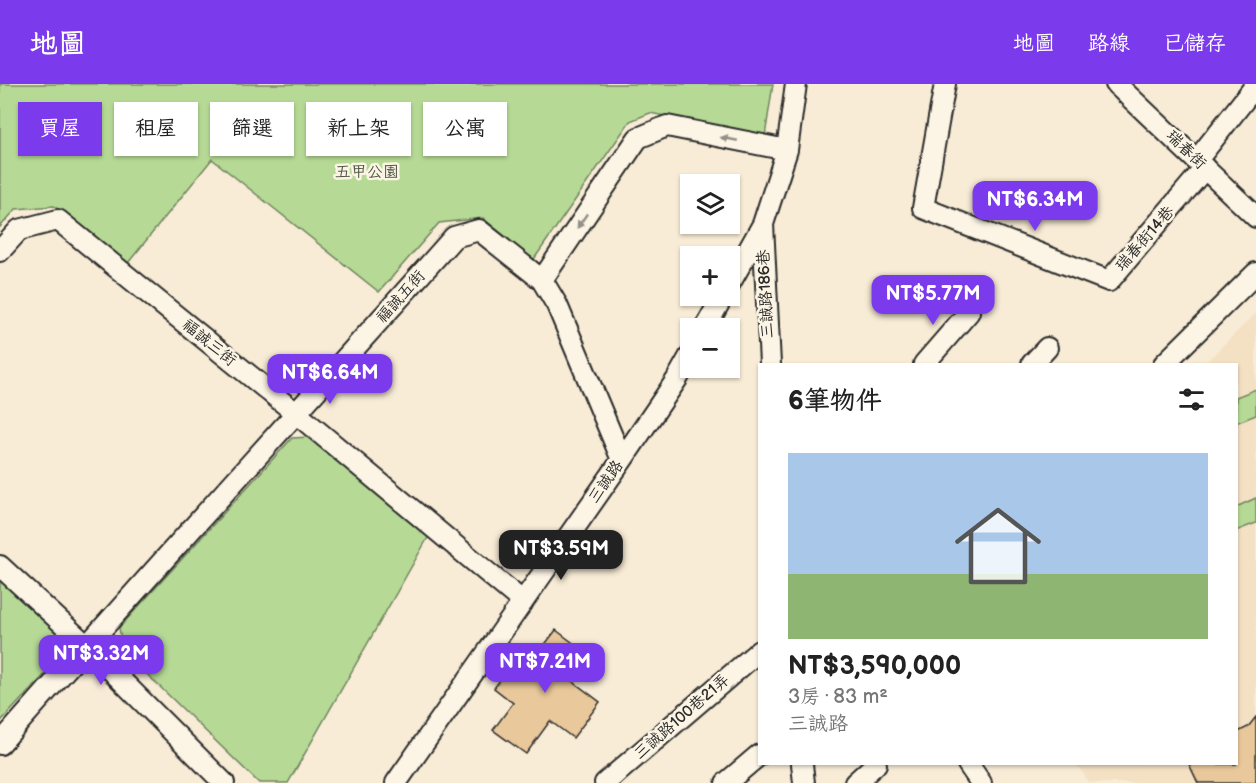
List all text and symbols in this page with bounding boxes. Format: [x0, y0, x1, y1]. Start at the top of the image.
text: 地圖 [30, 28, 86, 61]
text: 地圖 [1013, 31, 1055, 56]
text: 路線 [1088, 31, 1130, 56]
text: 已儲存 [1163, 31, 1226, 56]
chip: 買屋 [18, 102, 102, 156]
chip: 租屋 [114, 102, 198, 156]
chip: 篩選 [210, 102, 294, 156]
chip: 新上架 [306, 102, 411, 156]
chip: 公寓 [423, 102, 507, 156]
street label: 瑞春街 [1162, 126, 1210, 174]
one-way arrow [720, 134, 739, 143]
park label: 五甲公園 [335, 163, 399, 182]
map controls [680, 174, 740, 378]
button: layers [680, 174, 740, 234]
pin: NT$6.34M [973, 181, 1097, 232]
text: NT$6.34M [987, 188, 1083, 212]
street label: 瑞春街14巷 [1112, 203, 1178, 275]
one-way arrow [577, 213, 588, 229]
button: + [680, 246, 740, 306]
street label: 三誠路186巷 [754, 249, 778, 339]
street label: 福誠五街 [373, 267, 429, 327]
pin: NT$5.77M [871, 275, 995, 326]
text: NT$5.77M [886, 282, 980, 306]
street label: 福誠三街 [178, 315, 240, 371]
button: − [680, 318, 740, 378]
pin: NT$6.64M [268, 354, 392, 405]
text: NT$6.64M [281, 361, 379, 385]
icon: filters [1175, 383, 1208, 416]
text: 6筆物件 [788, 386, 882, 417]
street label: 三誠路 [584, 457, 628, 507]
icon: home [944, 492, 1052, 600]
pin: NT$3.59M [499, 530, 623, 581]
text: NT$3.59M [513, 537, 609, 561]
pin: NT$3.32M [39, 635, 163, 686]
text: NT$3.32M [53, 642, 149, 666]
pin: NT$7.21M [483, 643, 607, 694]
text: NT$7.21M [499, 650, 591, 674]
text: NT$3,590,000 [788, 651, 961, 682]
street label: 三誠路100巷21弄 [630, 670, 734, 764]
text: 3房 · 83 m² [788, 685, 888, 709]
text: 三誠路 [788, 712, 848, 736]

